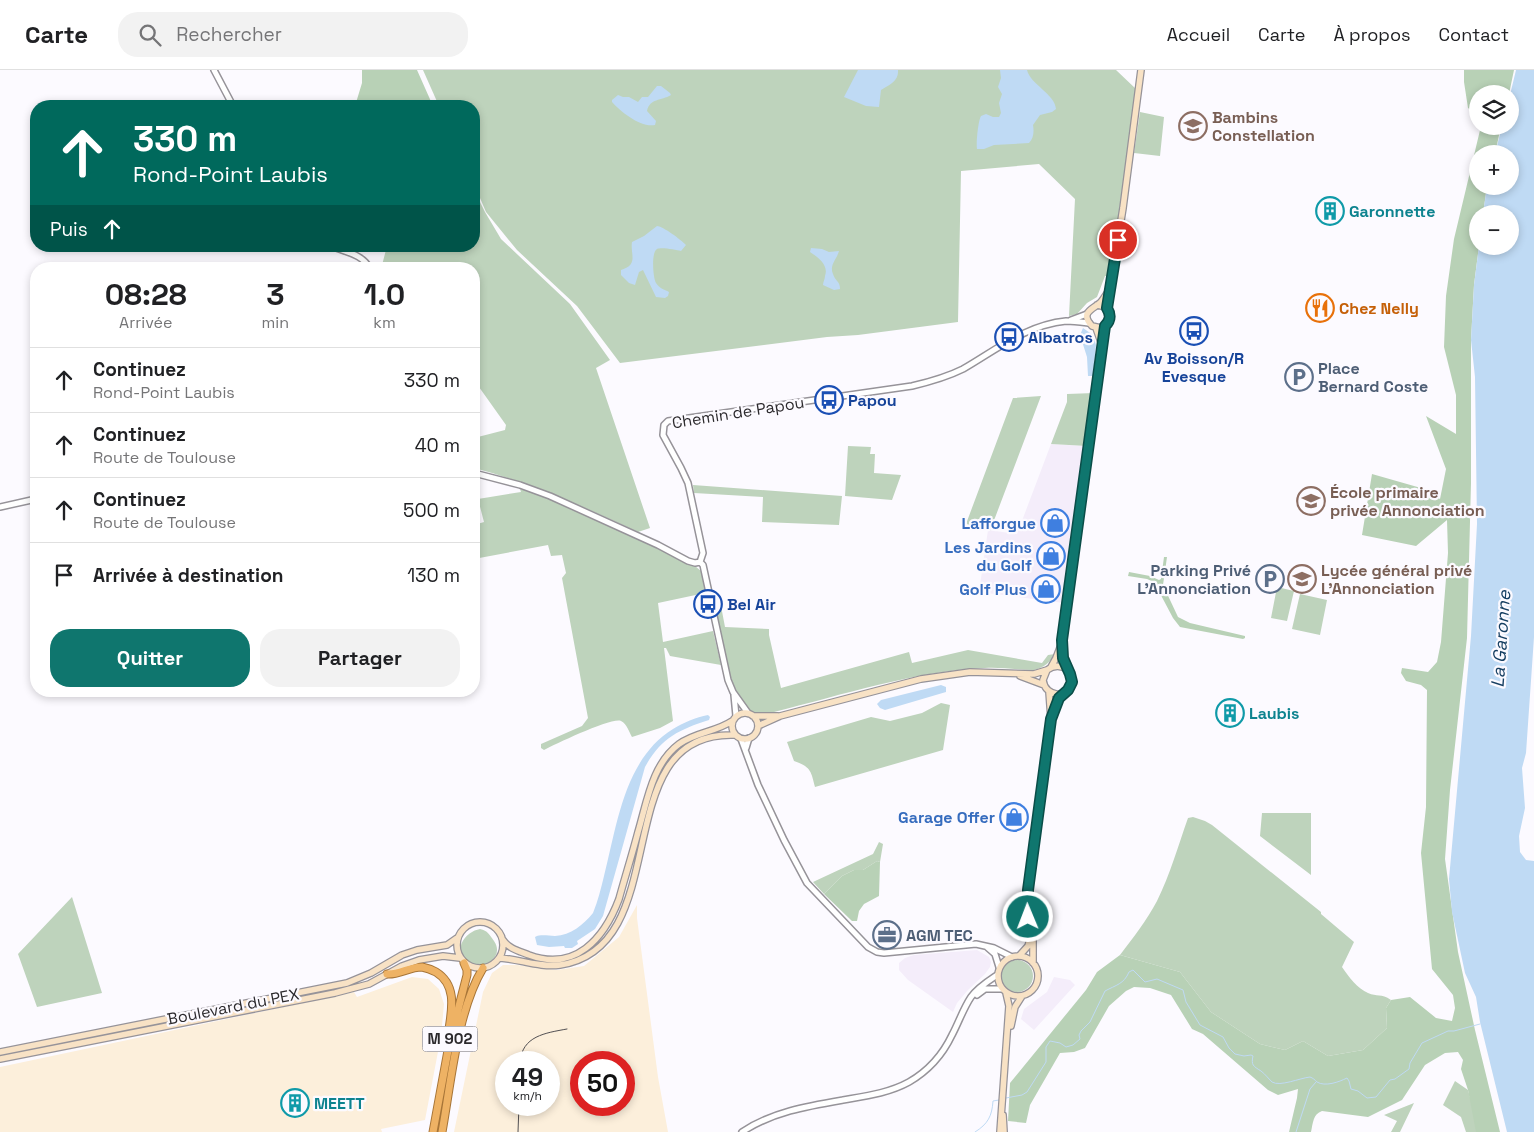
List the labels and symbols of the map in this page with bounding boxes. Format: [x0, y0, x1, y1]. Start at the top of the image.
place label: Bambins Constellation [1212, 107, 1315, 146]
school or university icon: Bambins Constellation [1178, 111, 1208, 141]
building icon: Garonnette [1315, 196, 1345, 226]
place label: Garonnette [1349, 201, 1435, 222]
pin [1097, 219, 1139, 261]
restaurant icon: Chez Nelly [1305, 293, 1335, 323]
place label: Chez Nelly [1339, 298, 1419, 319]
bus stop icon: Av Boisson/R Evesque [1179, 316, 1209, 346]
bus stop icon: Albatros [994, 322, 1024, 352]
place label: Albatros [1028, 327, 1093, 348]
place label: Av Boisson/R Evesque [1144, 348, 1244, 387]
place label: Place Bernard Coste [1318, 358, 1428, 397]
parking icon: Place Bernard Coste [1284, 362, 1314, 392]
bus stop icon: Papou [814, 385, 844, 415]
place label: Papou [848, 390, 897, 411]
street label: Chemin de Papou [670, 392, 806, 433]
place label: École primaire privée Annonciation [1330, 482, 1485, 521]
school or university icon: École primaire privée Annonciation [1296, 486, 1326, 516]
shop icon: Lafforgue [1040, 508, 1070, 538]
place label: Lafforgue [962, 513, 1036, 534]
place label: Les Jardins du Golf [944, 537, 1032, 576]
shop icon: Les Jardins du Golf [1036, 541, 1066, 571]
place label: Parking Privé L'Annonciation [1137, 560, 1251, 599]
place label: Lycée général privé L'Annonciation [1321, 560, 1472, 599]
parking icon: Parking Privé L'Annonciation [1255, 564, 1285, 594]
school or university icon: Lycée général privé L'Annonciation [1287, 564, 1317, 594]
shop icon: Golf Plus [1031, 574, 1061, 604]
place label: Golf Plus [959, 579, 1027, 600]
water label: La Garonne [1486, 588, 1515, 688]
bus stop icon: Bel Air [693, 589, 723, 619]
place label: Bel Air [727, 594, 776, 615]
building icon: Laubis [1215, 698, 1245, 728]
place label: Laubis [1249, 703, 1299, 724]
shop icon: Garage Offer [999, 802, 1029, 832]
place label: Garage Offer [898, 807, 995, 828]
position arrow [1001, 890, 1053, 942]
office icon: AGM TEC [872, 920, 902, 950]
place label: AGM TEC [906, 925, 973, 946]
street label: Boulevard du PEX [165, 983, 301, 1030]
road number: M 902 [422, 1026, 478, 1052]
speed limit sign: 50 [570, 1051, 635, 1116]
building icon: MEETT [280, 1088, 310, 1118]
place label: MEETT [314, 1093, 365, 1114]

